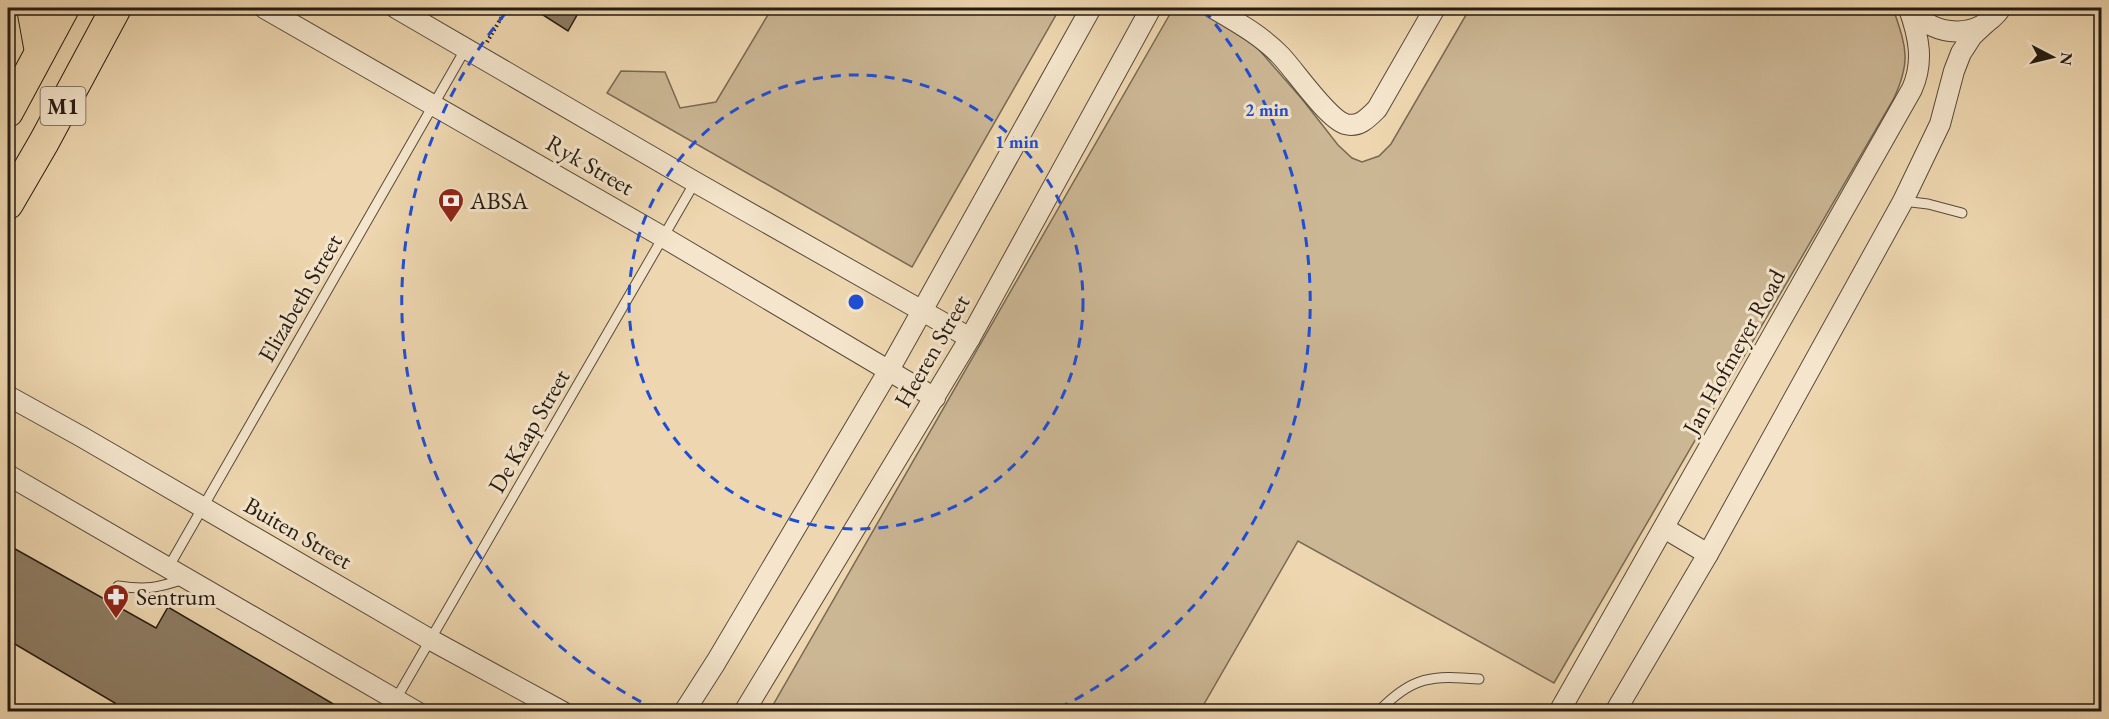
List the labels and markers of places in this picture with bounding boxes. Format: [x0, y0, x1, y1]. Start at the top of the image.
place label: ABSA [469, 185, 529, 216]
bank icon: ABSA [436, 186, 466, 224]
centre of rings [846, 292, 866, 312]
place label: Sentrum [136, 581, 216, 612]
pharmacy icon: Sentrum [101, 582, 131, 620]

